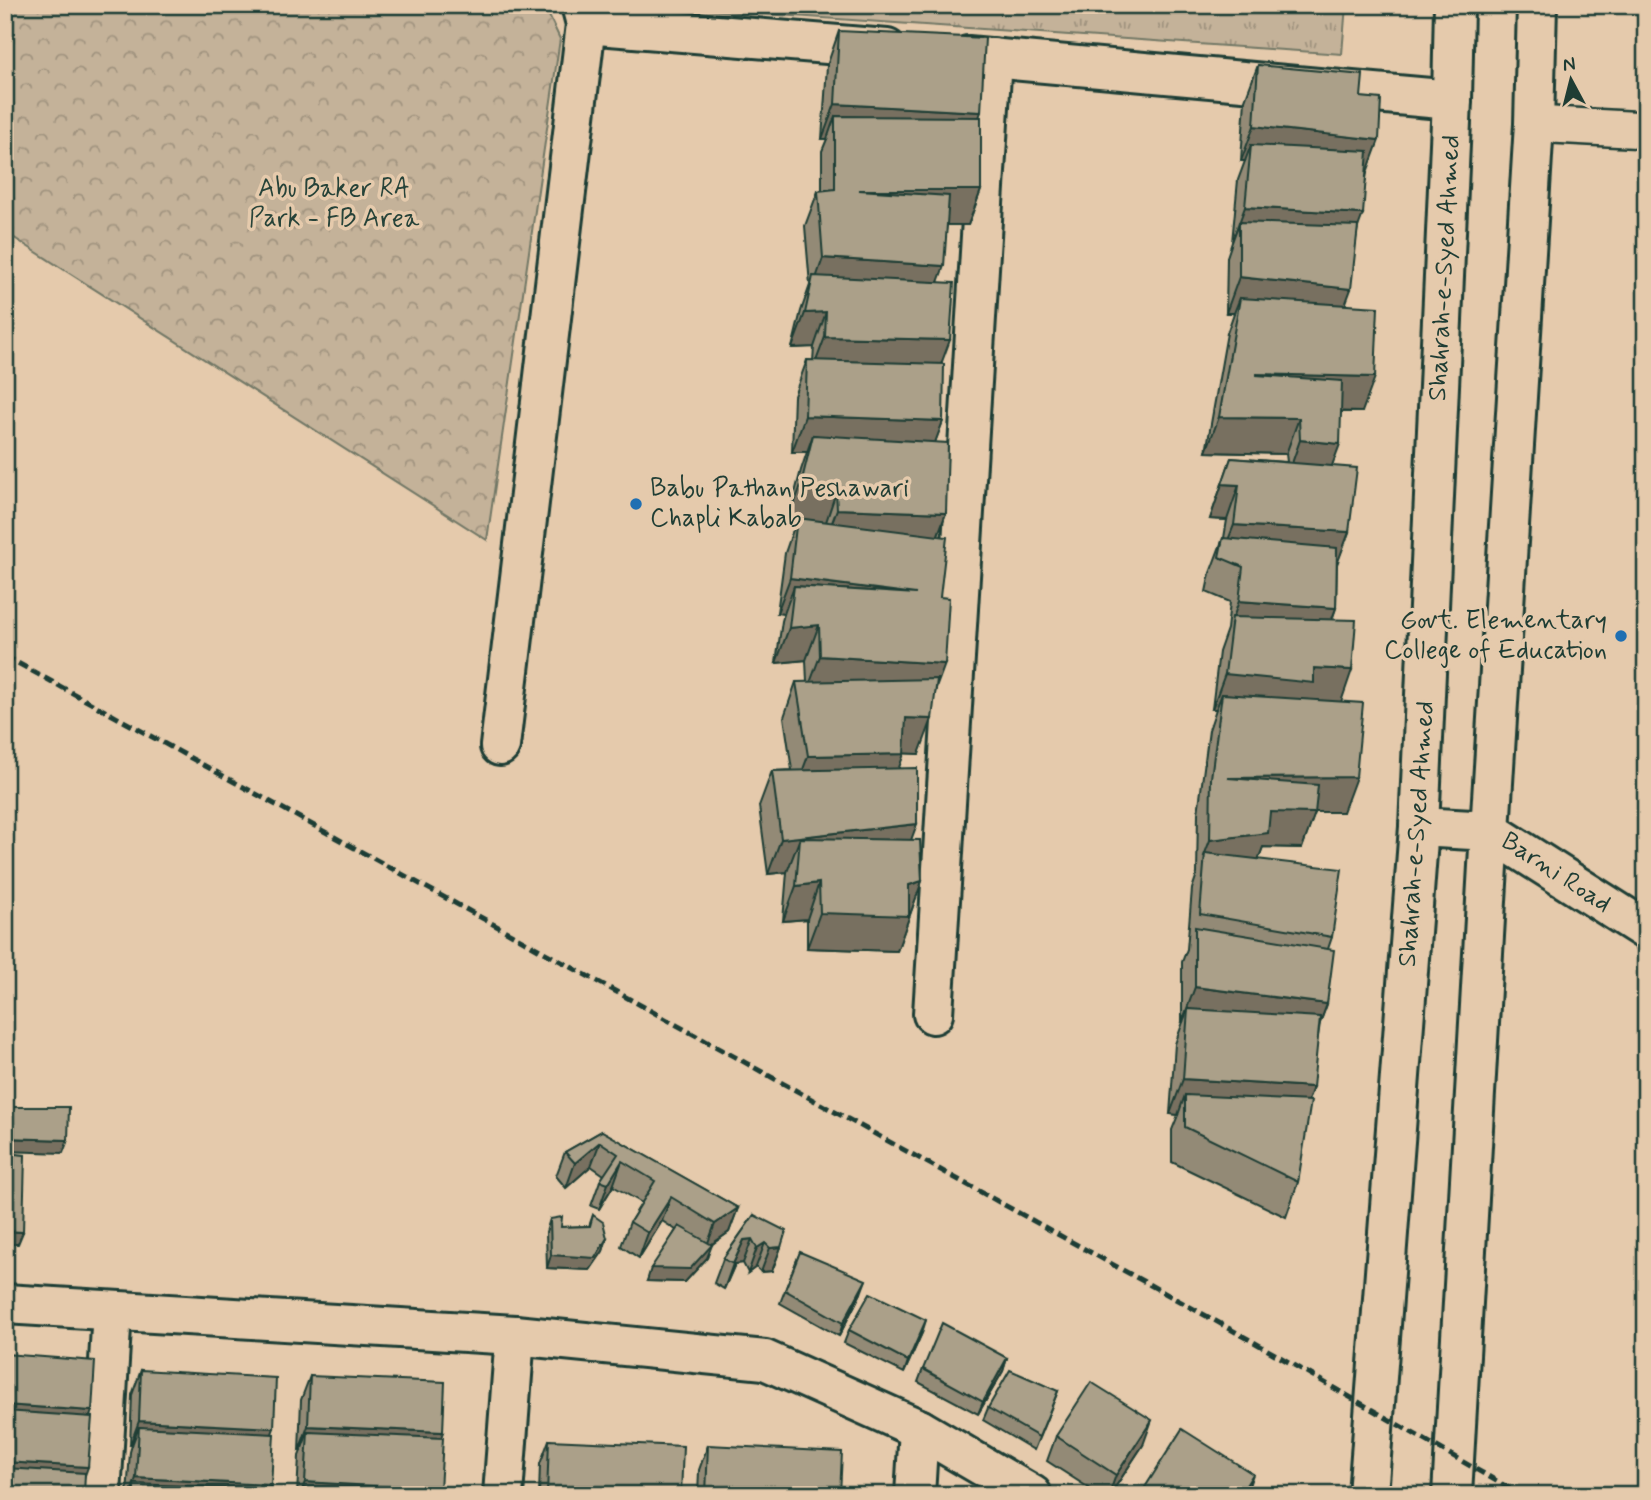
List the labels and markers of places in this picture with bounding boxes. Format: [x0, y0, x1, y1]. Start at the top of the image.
place label: Babu Pathan Peshawari Chapli Kabab [650, 472, 909, 536]
marker: Babu Pathan Peshawari Chapli Kabab [628, 496, 644, 512]
place label: Govt. Elementary College of Education [1384, 604, 1607, 668]
marker: Govt. Elementary College of Education [1613, 628, 1629, 644]

